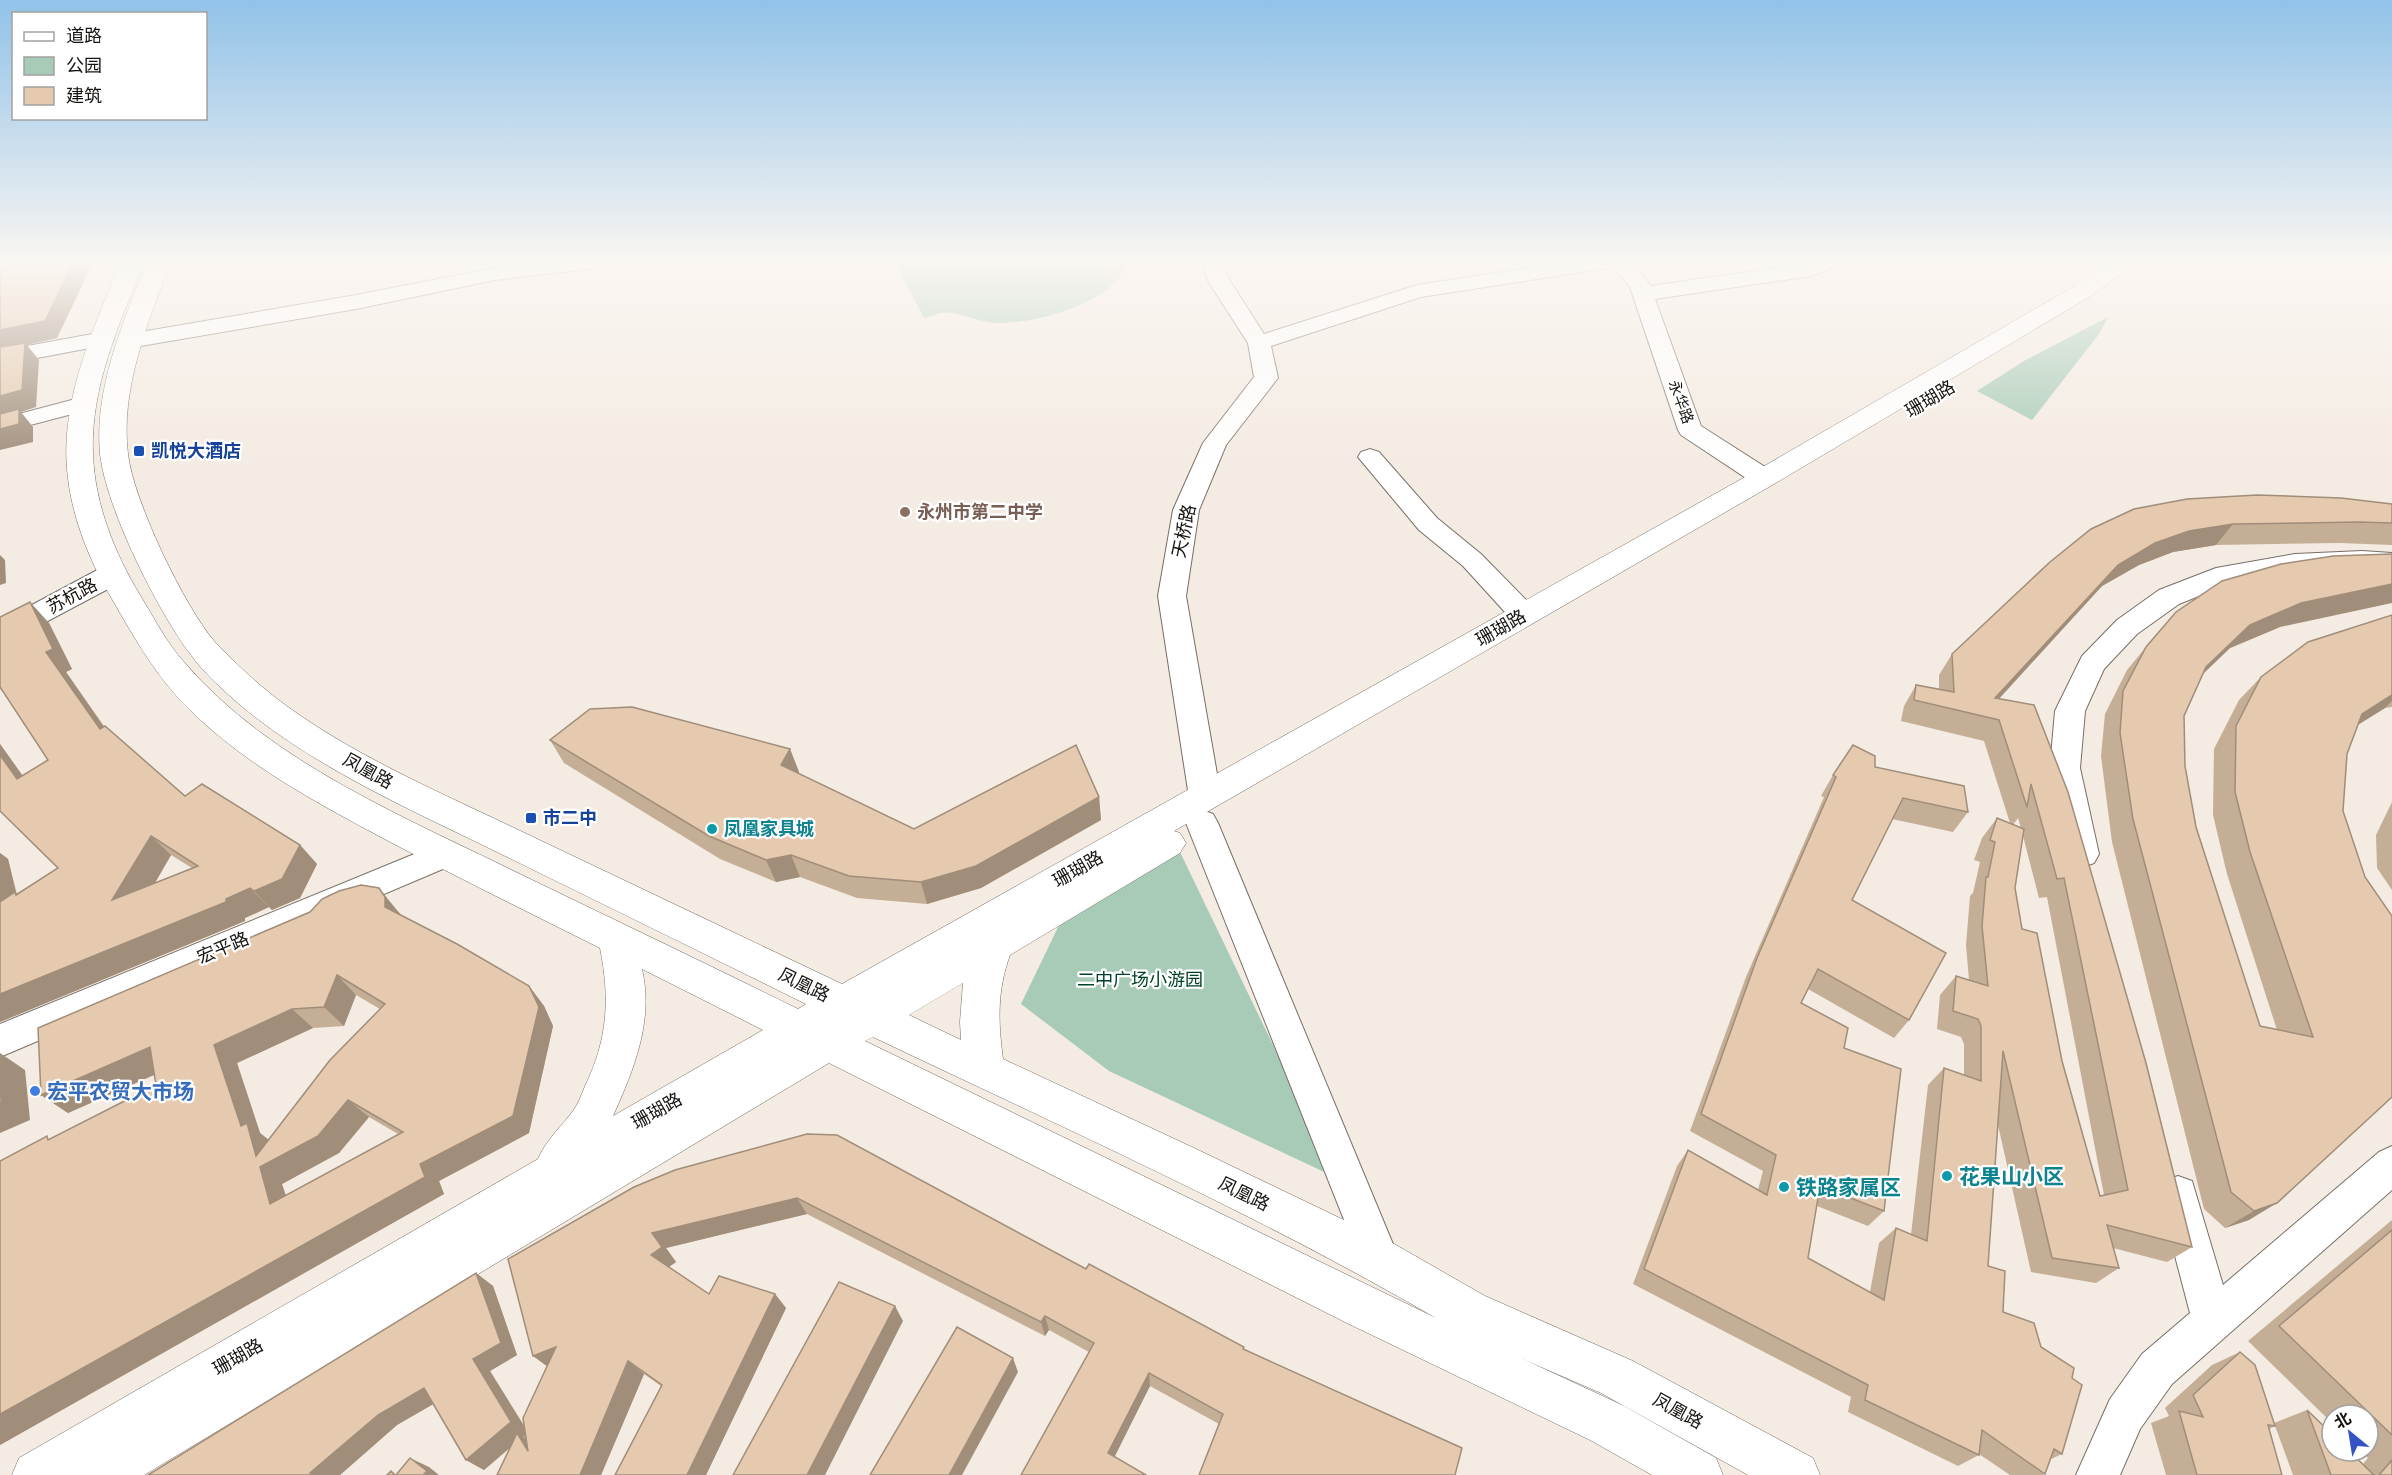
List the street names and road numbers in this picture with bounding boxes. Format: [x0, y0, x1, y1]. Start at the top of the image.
street label: 珊瑚路 [1901, 376, 1959, 422]
street label: 永华路 [1665, 378, 1697, 426]
street label: 天桥路 [1168, 502, 1200, 560]
street label: 苏杭路 [43, 574, 101, 618]
street label: 珊瑚路 [1472, 605, 1530, 651]
street label: 凤凰路 [339, 748, 397, 794]
street label: 珊瑚路 [1049, 846, 1107, 892]
street label: 宏平路 [194, 927, 252, 969]
street label: 凤凰路 [775, 963, 833, 1007]
street label: 珊瑚路 [628, 1088, 686, 1134]
street label: 凤凰路 [1215, 1172, 1273, 1216]
street label: 珊瑚路 [209, 1334, 267, 1380]
street label: 凤凰路 [1649, 1388, 1707, 1434]

